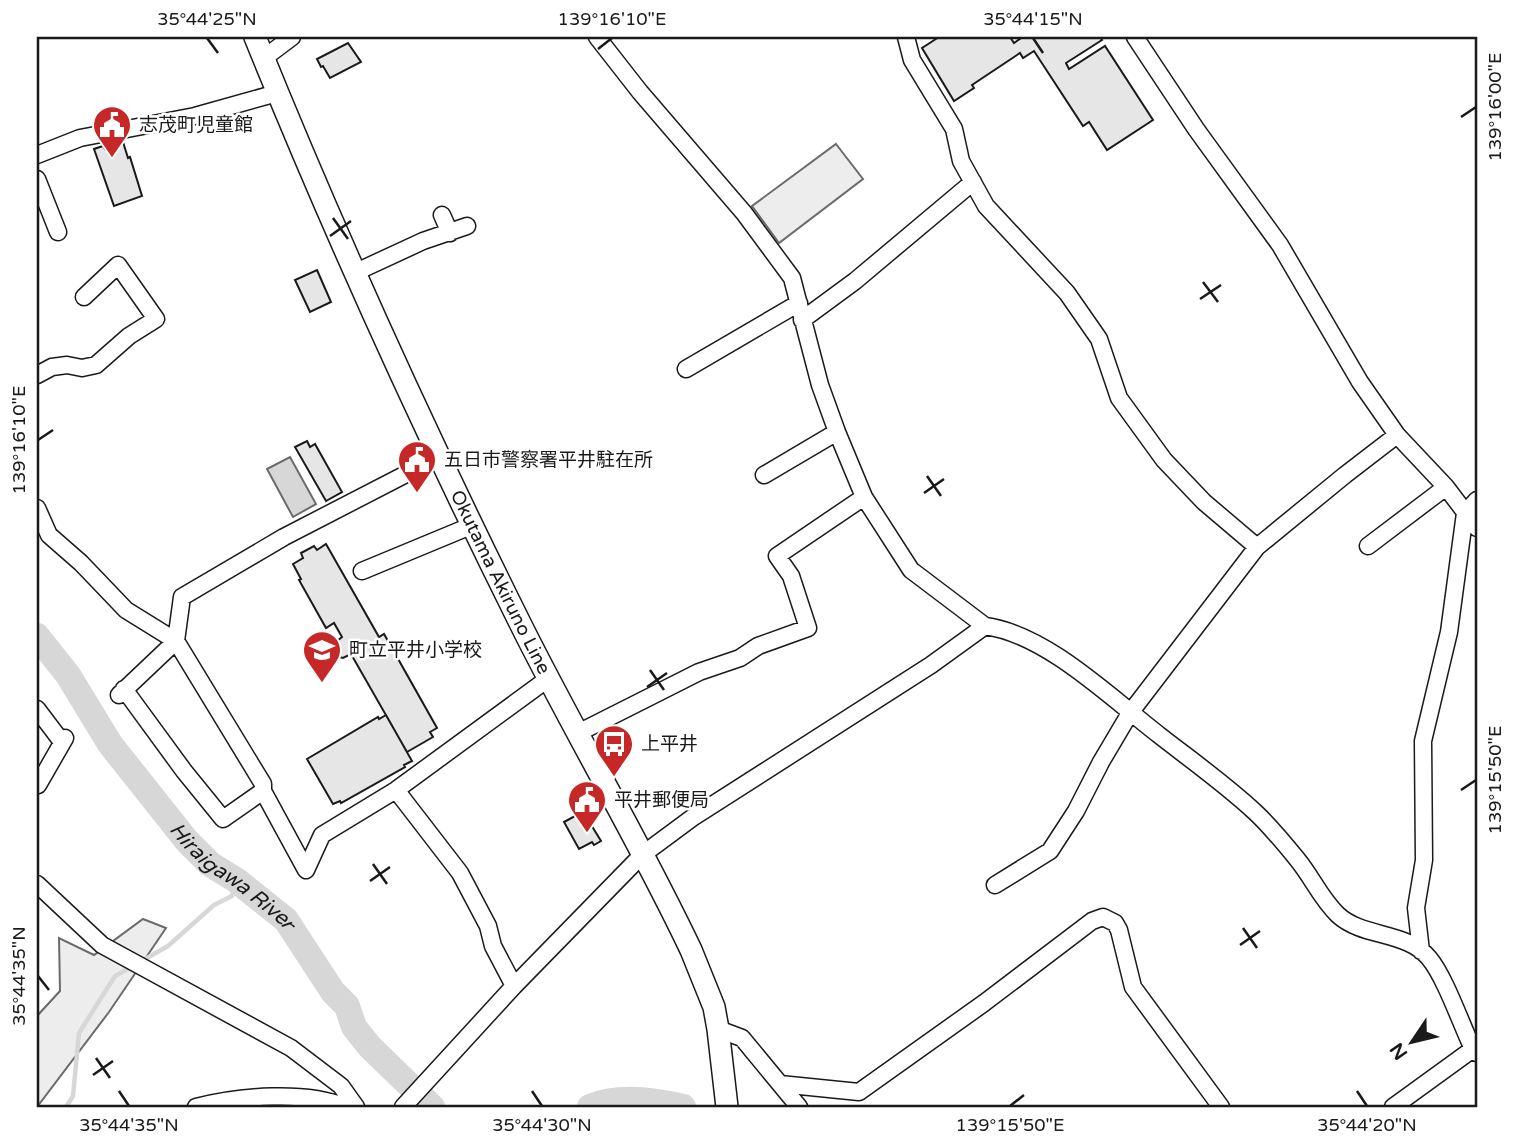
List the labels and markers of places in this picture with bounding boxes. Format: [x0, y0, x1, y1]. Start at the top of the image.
public building icon: 志茂町児童館 [91, 104, 133, 159]
place label: 志茂町児童館 [139, 114, 253, 136]
public building icon: 五日市警察署平井駐在所 [396, 439, 438, 494]
place label: 五日市警察署平井駐在所 [444, 449, 653, 471]
school or university icon: 町立平井小学校 [301, 629, 343, 684]
place label: 町立平井小学校 [349, 639, 482, 661]
bus stop icon: 上平井 [593, 723, 635, 778]
place label: 上平井 [641, 733, 698, 755]
public building icon: 平井郵便局 [566, 779, 608, 834]
place label: 平井郵便局 [614, 789, 709, 811]

